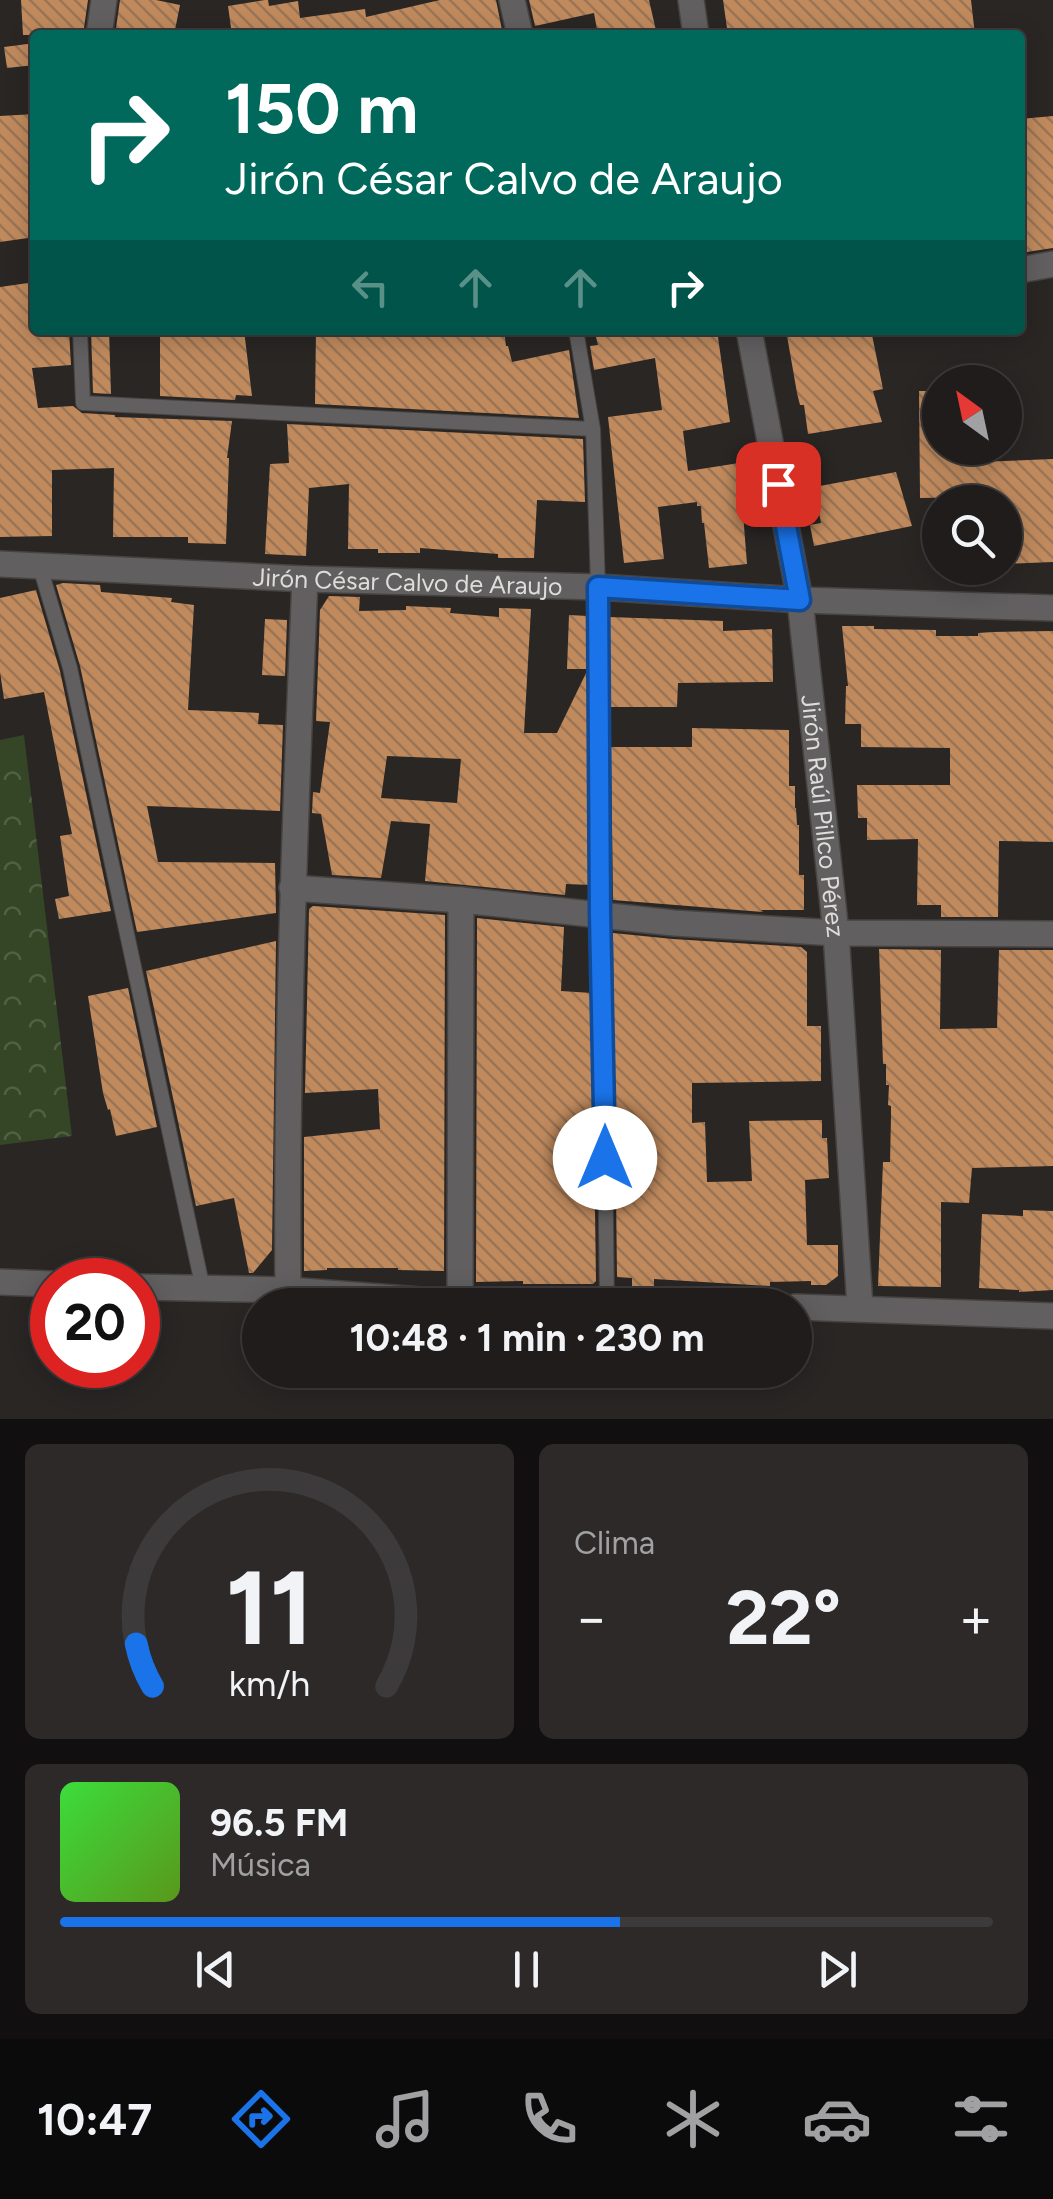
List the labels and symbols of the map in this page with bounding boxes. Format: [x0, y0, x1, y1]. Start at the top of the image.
north arrow [922, 365, 1022, 465]
pin [736, 442, 821, 527]
street label: Jirón César Calvo de Araujo [252, 561, 563, 601]
street label: Jirón Raúl Pillco Pérez [795, 693, 851, 939]
position arrow [553, 1106, 657, 1210]
speed limit sign: 20 [30, 1258, 160, 1388]

